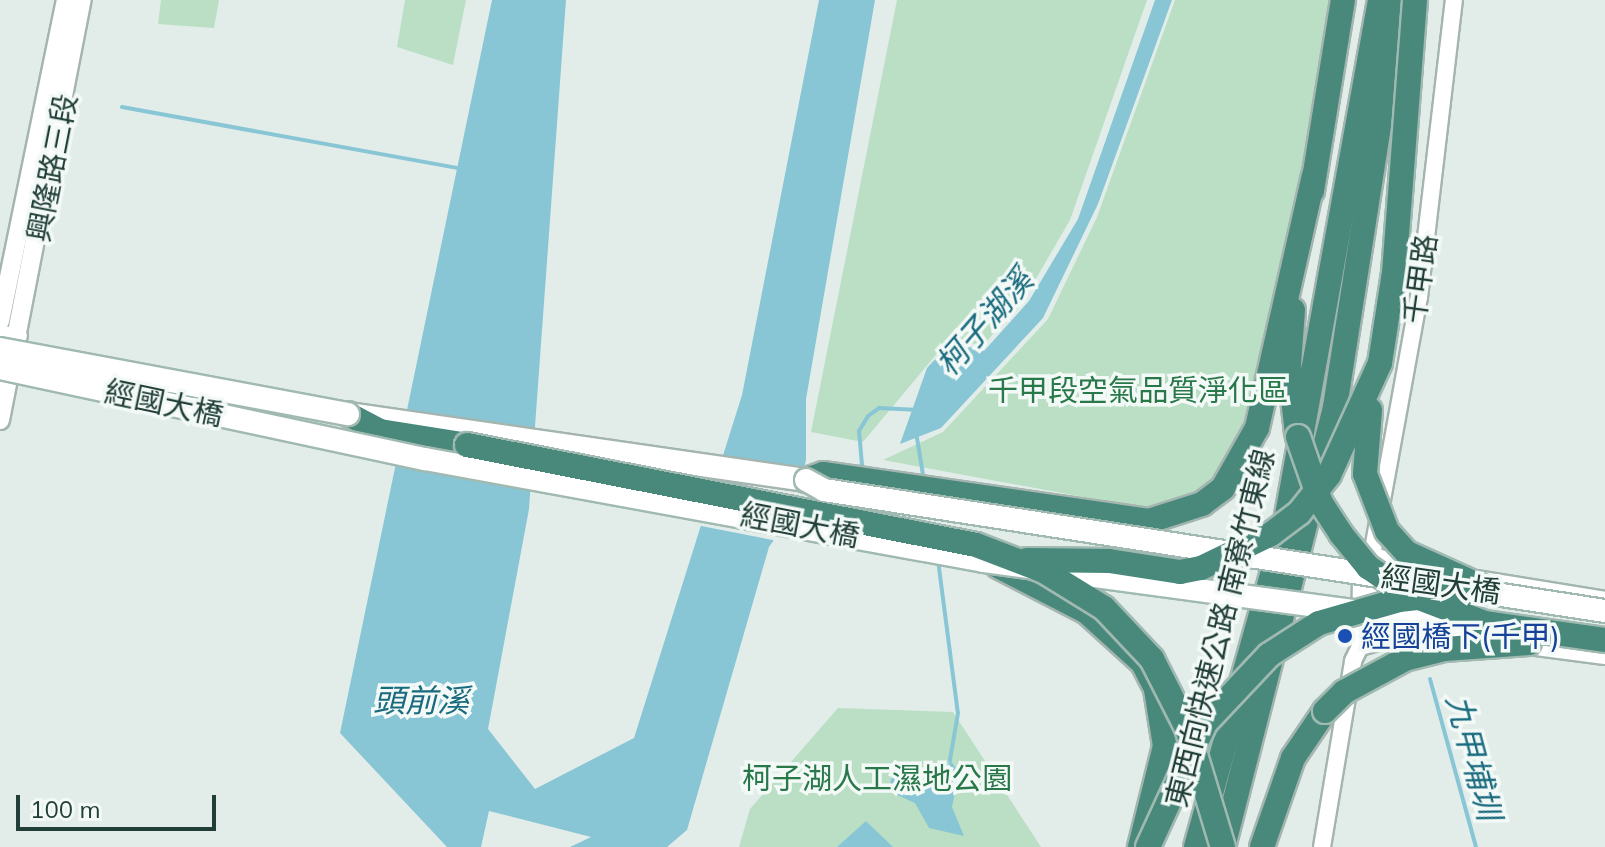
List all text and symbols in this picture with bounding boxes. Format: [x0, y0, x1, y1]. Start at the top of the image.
street label: 興隆路三段 [20, 91, 84, 245]
street label: 千甲路 [1396, 232, 1444, 326]
water label: 柯子湖溪 [928, 261, 1040, 383]
park label: 千甲段空氣品質淨化區 [988, 372, 1288, 408]
street label: 經國大橋 [102, 373, 226, 433]
street label: 東西向快速公路 南寮竹東線 [1158, 445, 1282, 811]
street label: 經國大橋 [738, 496, 862, 554]
street label: 經國大橋 [1379, 558, 1503, 610]
place label: 經國橋下(千甲) [1361, 618, 1560, 654]
marker: 經國橋下(千甲) [1336, 627, 1354, 645]
water label: 頭前溪 [373, 681, 469, 719]
water label: 九甲埔圳 [1439, 690, 1509, 824]
park label: 柯子湖人工濕地公園 [742, 760, 1012, 796]
scale bar [20, 779, 220, 829]
text: 100 m [30, 794, 101, 824]

